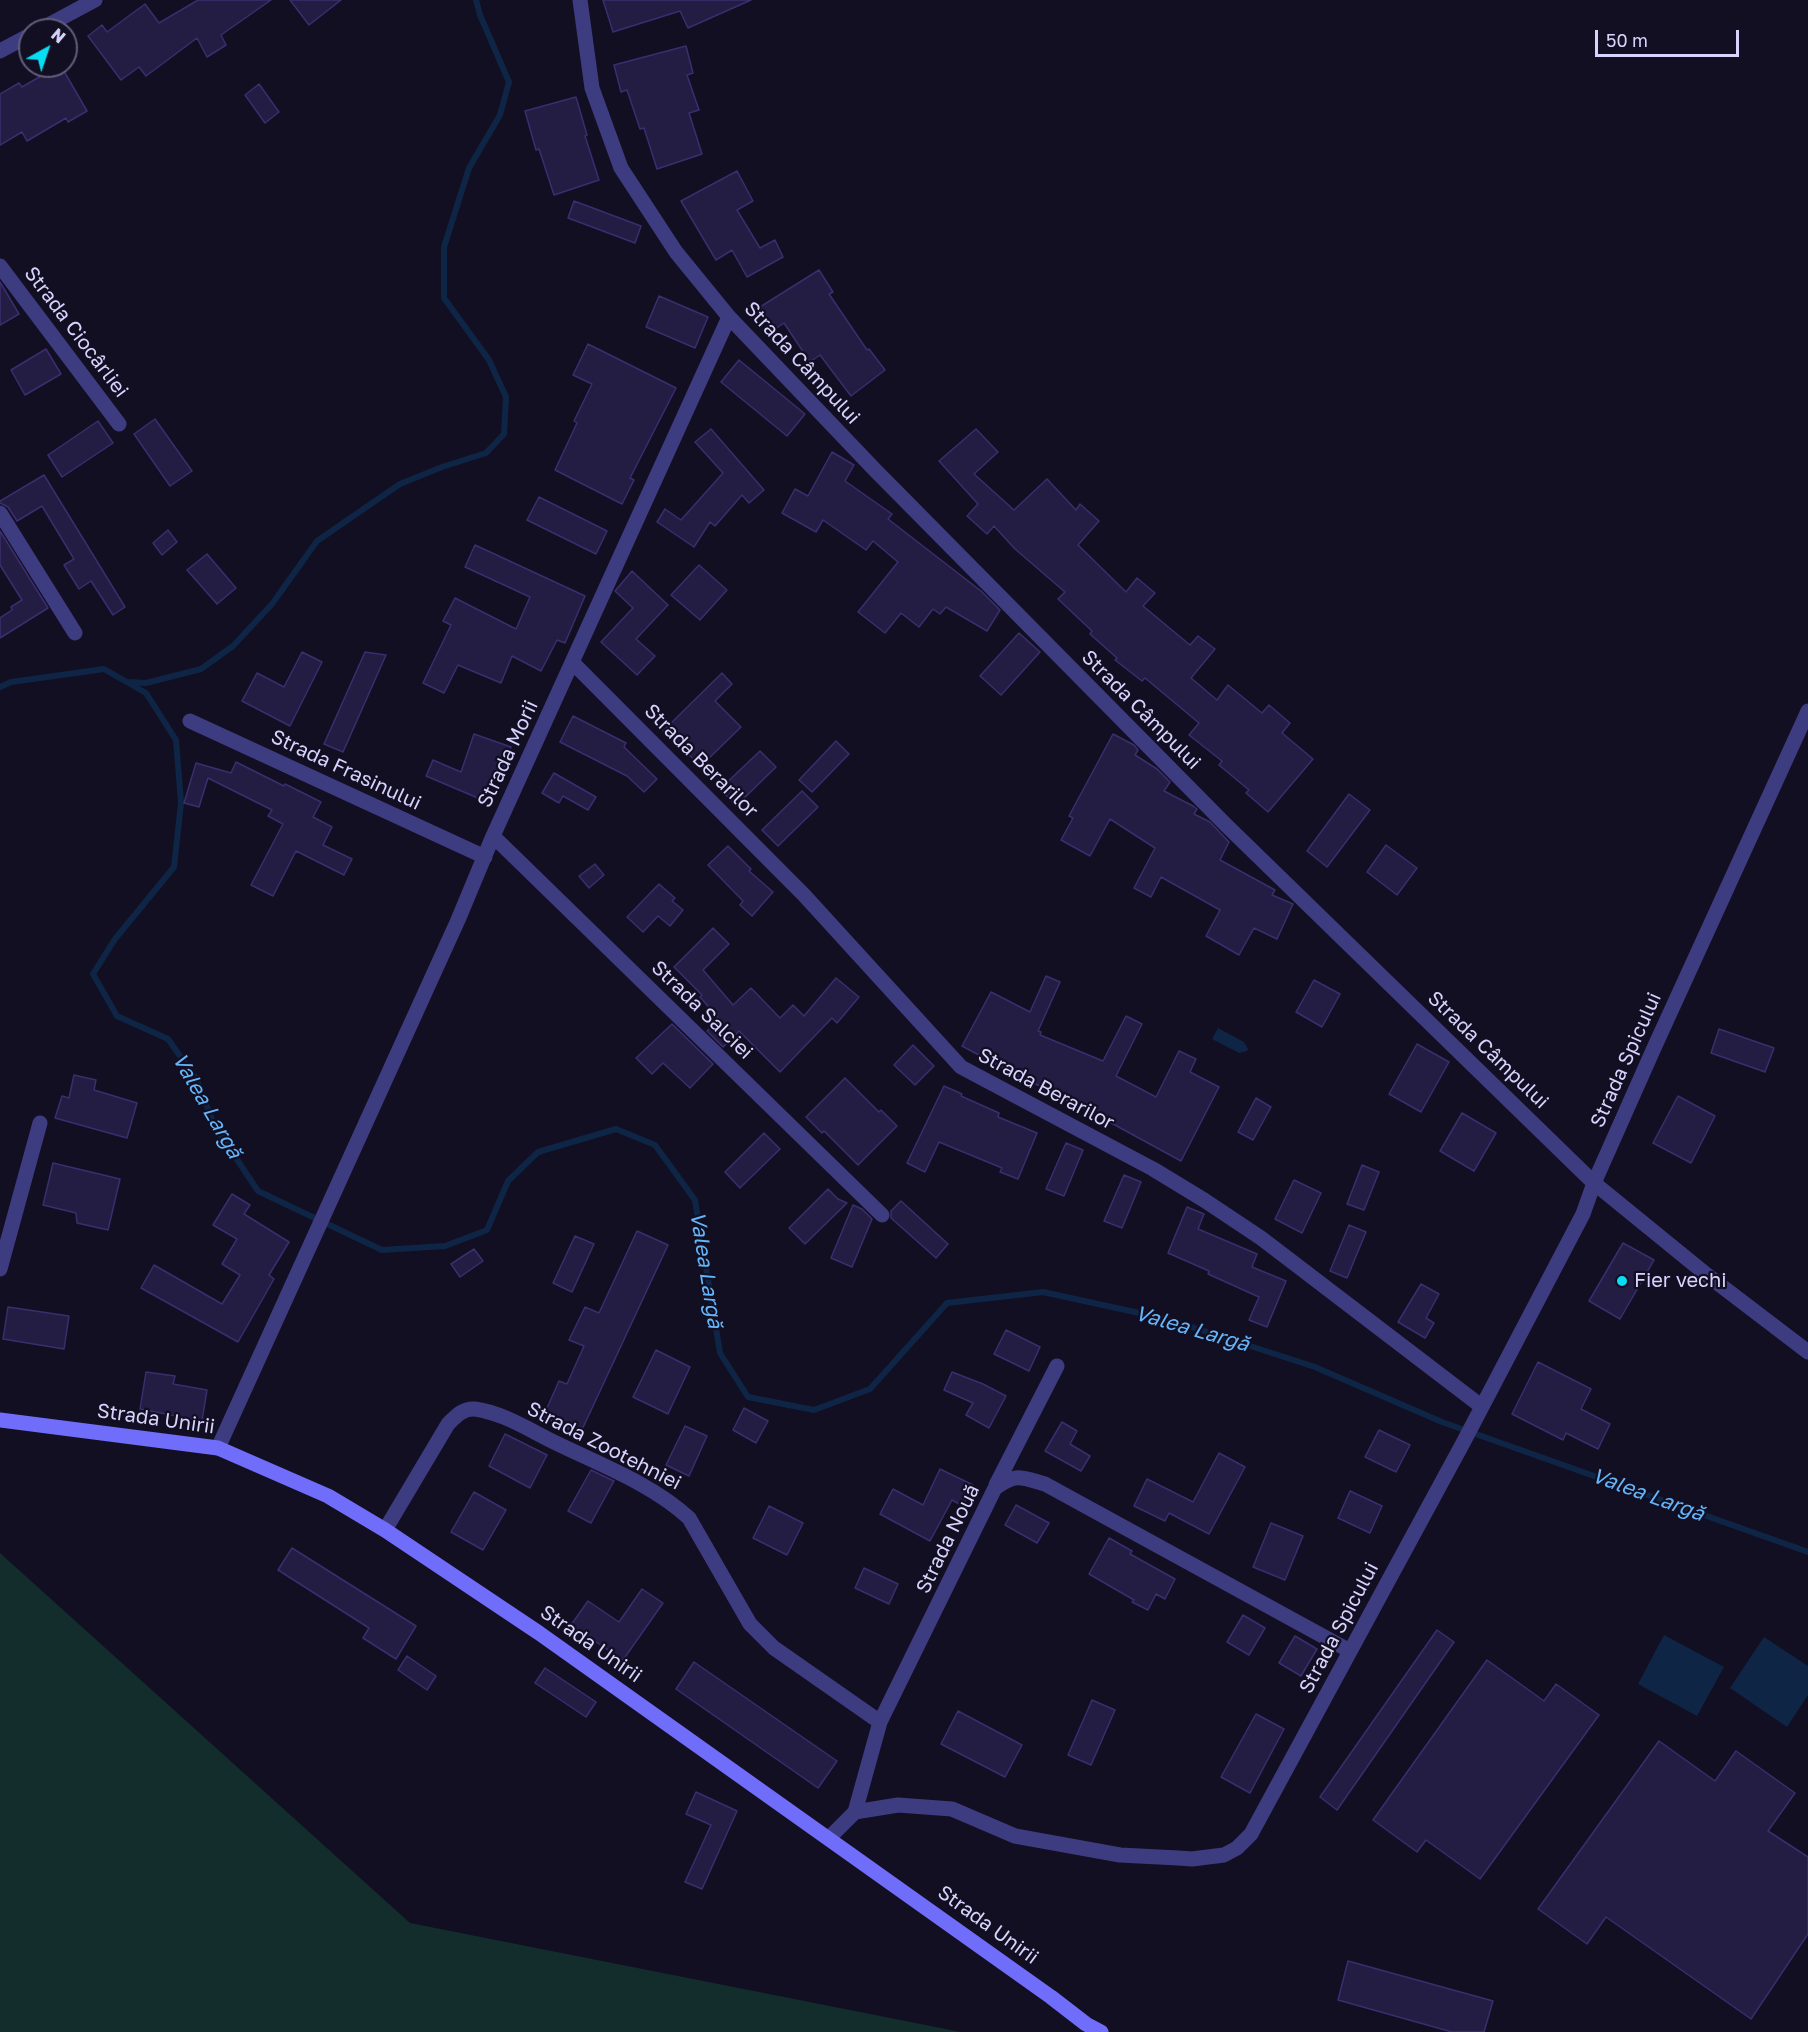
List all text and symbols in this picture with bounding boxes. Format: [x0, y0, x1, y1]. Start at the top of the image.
north arrow [18, 18, 78, 78]
scale bar [1598, 18, 1742, 56]
text: N [47, 24, 69, 47]
text: 50 m [1606, 29, 1648, 51]
street label: Strada Ciocârliei [19, 262, 133, 402]
street label: Strada Câmpului [739, 297, 865, 429]
street label: Strada Câmpului [1076, 645, 1206, 775]
street label: Strada Morii [473, 697, 543, 811]
street label: Strada Berarilor [639, 699, 763, 823]
street label: Strada Frasinului [267, 725, 425, 815]
street label: Strada Salciei [646, 956, 758, 1064]
street label: Strada Câmpului [1423, 986, 1553, 1114]
street label: Strada Spicului [1586, 989, 1666, 1131]
street label: Strada Berarilor [974, 1043, 1118, 1135]
water label: Valea Largă [167, 1049, 247, 1163]
water label: Valea Largă [684, 1210, 728, 1330]
place label: Fier vechi [1634, 1269, 1727, 1293]
marker: Fier vechi [1615, 1274, 1629, 1288]
water label: Valea Largă [1132, 1301, 1252, 1357]
street label: Strada Zootehniei [523, 1397, 685, 1495]
street label: Strada Unirii [96, 1399, 216, 1439]
water label: Valea Largă [1589, 1463, 1707, 1527]
street label: Strada Nouă [911, 1480, 985, 1598]
street label: Strada Spicului [1294, 1558, 1384, 1698]
street label: Strada Unirii [536, 1600, 646, 1688]
street label: Strada Unirii [933, 1880, 1043, 1970]

